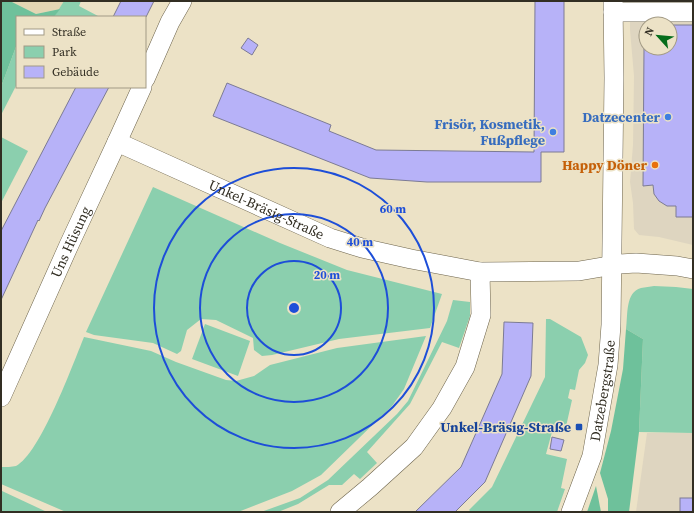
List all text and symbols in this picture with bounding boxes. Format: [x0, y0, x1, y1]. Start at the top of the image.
legend [16, 16, 146, 88]
north arrow [638, 16, 678, 56]
text: Straße [52, 24, 86, 40]
text: N [641, 25, 658, 39]
text: Park [52, 44, 77, 60]
text: Gebäude [52, 64, 99, 80]
place label: Datzecenter [582, 107, 660, 127]
marker: Datzecenter [663, 112, 673, 122]
place label: Frisör, Kosmetik, Fußpflege [434, 114, 545, 150]
marker: Frisör, Kosmetik, Fußpflege [548, 127, 558, 137]
place label: Happy Döner [562, 155, 647, 175]
marker: Happy Döner [650, 160, 660, 170]
street label: Unkel-Bräsig-Straße [206, 175, 328, 244]
text: 60 m [380, 201, 406, 217]
street label: Uns Hüsung [46, 203, 96, 281]
text: 40 m [347, 234, 373, 250]
text: 20 m [314, 267, 340, 283]
centre of rings [287, 301, 301, 315]
street label: Datzebergstraße [585, 339, 620, 443]
place label: Unkel-Bräsig-Straße [440, 417, 571, 437]
marker: Unkel-Bräsig-Straße [574, 422, 584, 432]

